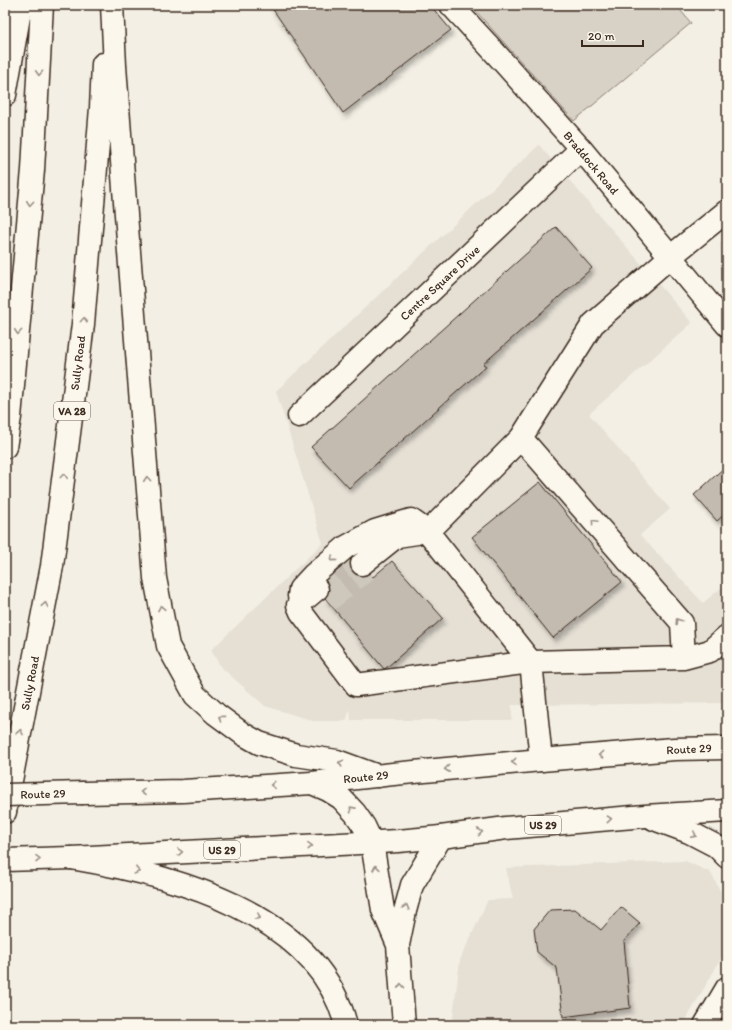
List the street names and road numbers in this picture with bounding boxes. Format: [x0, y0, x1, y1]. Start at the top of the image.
street label: Braddock Road [560, 128, 622, 198]
street label: Centre Square Drive [397, 242, 483, 323]
street label: Sully Road [68, 335, 88, 391]
road number: VA 28 [54, 402, 90, 420]
street label: Sully Road [18, 654, 42, 711]
street label: Route 29 [666, 741, 712, 757]
street label: Route 29 [343, 768, 389, 786]
street label: Route 29 [20, 786, 66, 802]
road number: US 29 [525, 816, 561, 834]
road number: US 29 [204, 841, 240, 859]

